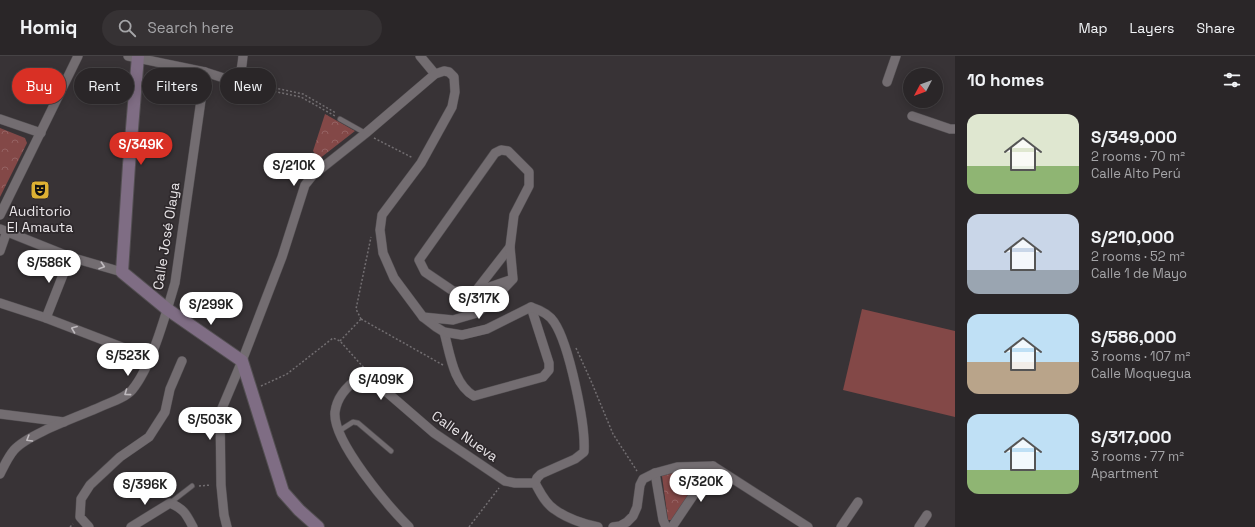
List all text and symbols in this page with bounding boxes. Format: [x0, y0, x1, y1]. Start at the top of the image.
search box [102, 10, 382, 46]
text: Homiq [20, 15, 78, 40]
icon: search [116, 17, 138, 39]
text: Search here [148, 18, 234, 37]
text: Map [1078, 19, 1108, 37]
text: Layers [1130, 19, 1174, 37]
text: Share [1196, 19, 1235, 37]
chip: Buy [12, 68, 66, 104]
chip: Rent [74, 68, 134, 104]
chip: Filters [142, 68, 212, 104]
chip: New [220, 68, 276, 104]
north arrow [903, 68, 943, 108]
map controls [903, 68, 943, 108]
text: 10 homes [967, 69, 1044, 91]
icon: filters [1221, 69, 1243, 91]
text: S/349,000 [1091, 126, 1177, 148]
icon: home [999, 130, 1047, 178]
pin: S/349K [108, 132, 174, 166]
text: S/349K [118, 136, 164, 153]
text: 2 rooms · 70 m² [1091, 148, 1185, 165]
pin: S/210K [261, 153, 327, 187]
text: S/210K [273, 157, 315, 174]
text: Calle Alto Perú [1091, 165, 1181, 182]
theatre icon: Auditorio El Amauta [29, 179, 51, 201]
street label: Calle José Olaya [149, 181, 183, 291]
place label: Auditorio El Amauta [7, 202, 73, 236]
text: S/210,000 [1091, 226, 1174, 248]
icon: home [999, 230, 1047, 278]
text: 2 rooms · 52 m² [1091, 248, 1185, 265]
pin: S/586K [16, 250, 82, 284]
text: S/586K [27, 254, 71, 271]
one-way arrow [99, 261, 106, 269]
text: Calle 1 de Mayo [1091, 265, 1187, 282]
pin: S/317K [446, 286, 512, 320]
text: S/317K [458, 290, 500, 307]
pin: S/299K [178, 292, 244, 326]
text: S/299K [189, 296, 233, 313]
one-way arrow [71, 325, 78, 333]
text: S/586,000 [1091, 326, 1176, 348]
icon: home [999, 330, 1047, 378]
pin: S/523K [95, 343, 161, 377]
text: S/523K [106, 347, 150, 364]
text: 3 rooms · 107 m² [1091, 348, 1190, 365]
text: Calle Moquegua [1091, 365, 1191, 382]
pin: S/409K [348, 367, 414, 401]
text: S/409K [358, 371, 404, 388]
one-way arrow [124, 388, 131, 395]
pin: S/503K [177, 407, 243, 441]
street label: Calle Nueva [428, 407, 502, 465]
text: S/503K [187, 411, 233, 428]
text: S/317,000 [1091, 426, 1172, 448]
icon: home [999, 430, 1047, 478]
one-way arrow [26, 435, 33, 442]
text: 3 rooms · 77 m² [1091, 448, 1184, 465]
text: Apartment [1091, 465, 1159, 482]
pin: S/320K [668, 469, 734, 503]
pin: S/396K [112, 472, 178, 506]
text: S/320K [678, 473, 724, 490]
text: S/396K [123, 476, 167, 493]

